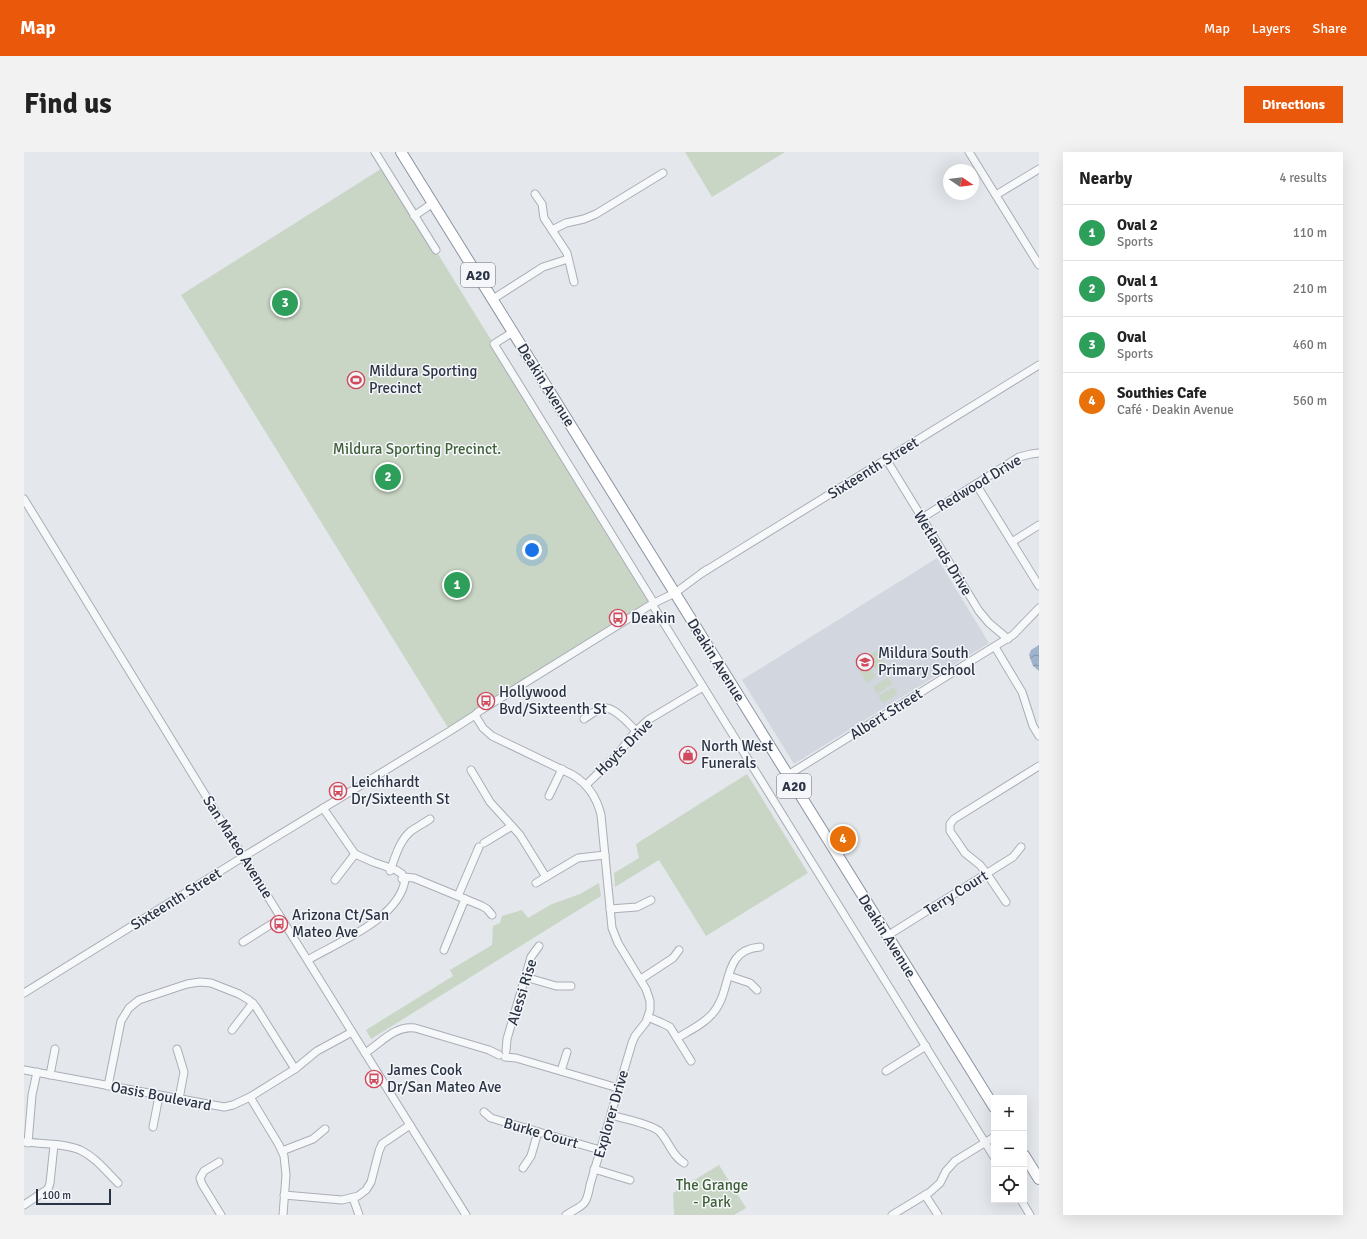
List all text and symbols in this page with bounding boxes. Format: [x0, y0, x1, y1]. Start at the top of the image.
text: Map [20, 16, 56, 40]
text: Map [1204, 20, 1230, 37]
text: Layers [1252, 20, 1291, 37]
text: Share [1313, 20, 1347, 37]
button: Directions [1244, 86, 1343, 123]
text: Find us [24, 87, 112, 121]
north arrow [943, 164, 979, 200]
text: Nearby [1079, 168, 1132, 189]
text: 4 results [1279, 170, 1327, 186]
text: Oval 2 [1117, 216, 1158, 234]
text: 1 [1088, 225, 1096, 241]
text: 110 m [1293, 225, 1327, 241]
text: Sports [1117, 234, 1153, 250]
road number: A20 [461, 263, 495, 287]
text: Oval 1 [1117, 272, 1158, 290]
text: 2 [1088, 281, 1096, 297]
text: 210 m [1293, 281, 1327, 297]
pin: 3 [272, 288, 298, 318]
text: Sports [1117, 290, 1153, 306]
text: Oval [1117, 328, 1147, 346]
text: 3 [1088, 337, 1096, 353]
text: 460 m [1293, 337, 1327, 353]
street label: Deakin Avenue [513, 340, 579, 430]
text: Sports [1117, 346, 1153, 362]
place label: Mildura Sporting Precinct [369, 362, 477, 397]
sports icon: Mildura Sporting Precinct [346, 370, 366, 390]
text: Southies Cafe [1117, 384, 1207, 402]
text: 4 [1088, 393, 1096, 409]
text: 560 m [1293, 393, 1327, 409]
text: Café · Deakin Avenue [1117, 402, 1234, 418]
street label: Sixteenth Street [824, 433, 922, 503]
park label: Mildura Sporting Precinct. [333, 440, 501, 458]
street label: Redwood Drive [934, 451, 1024, 515]
pin: 2 [375, 462, 401, 492]
street label: Wetlands Drive [910, 507, 976, 599]
your location [522, 540, 542, 560]
pin: 1 [444, 570, 470, 600]
bus stop icon: Deakin [608, 608, 628, 628]
place label: Deakin [631, 609, 676, 627]
street label: Deakin Avenue [683, 615, 749, 705]
place label: Mildura South Primary School [878, 644, 975, 679]
school or university icon: Mildura South Primary School [855, 652, 875, 672]
place label: Hollywood Bvd/Sixteenth St [499, 683, 607, 718]
street label: Albert Street [846, 685, 926, 743]
bus stop icon: Hollywood Bvd/Sixteenth St [476, 691, 496, 711]
street label: Hoyts Drive [592, 715, 656, 779]
place label: North West Funerals [701, 737, 773, 772]
shop icon: North West Funerals [678, 745, 698, 765]
place label: Leichhardt Dr/Sixteenth St [351, 773, 450, 808]
road number: A20 [777, 774, 811, 798]
bus stop icon: Leichhardt Dr/Sixteenth St [328, 781, 348, 801]
street label: San Mateo Avenue [199, 792, 277, 902]
pin: 4 [830, 824, 856, 854]
street label: Sixteenth Street [127, 864, 225, 934]
street label: Terry Court [921, 866, 991, 920]
street label: Deakin Avenue [854, 891, 920, 981]
place label: Arizona Ct/San Mateo Ave [292, 906, 389, 941]
bus stop icon: Arizona Ct/San Mateo Ave [269, 914, 289, 934]
street label: Alessi Rise [503, 957, 541, 1027]
place label: James Cook Dr/San Mateo Ave [387, 1061, 502, 1096]
street label: Explorer Drive [590, 1068, 632, 1160]
bus stop icon: James Cook Dr/San Mateo Ave [364, 1069, 384, 1089]
street label: Oasis Boulevard [109, 1077, 213, 1115]
map controls [991, 1095, 1027, 1203]
button: + [991, 1095, 1027, 1131]
street label: Burke Court [502, 1114, 580, 1152]
button: − [991, 1131, 1027, 1167]
button: locate [991, 1167, 1027, 1203]
park label: The Grange - Park [676, 1176, 748, 1211]
scale bar [36, 1187, 111, 1206]
text: 100 m [42, 1189, 71, 1202]

